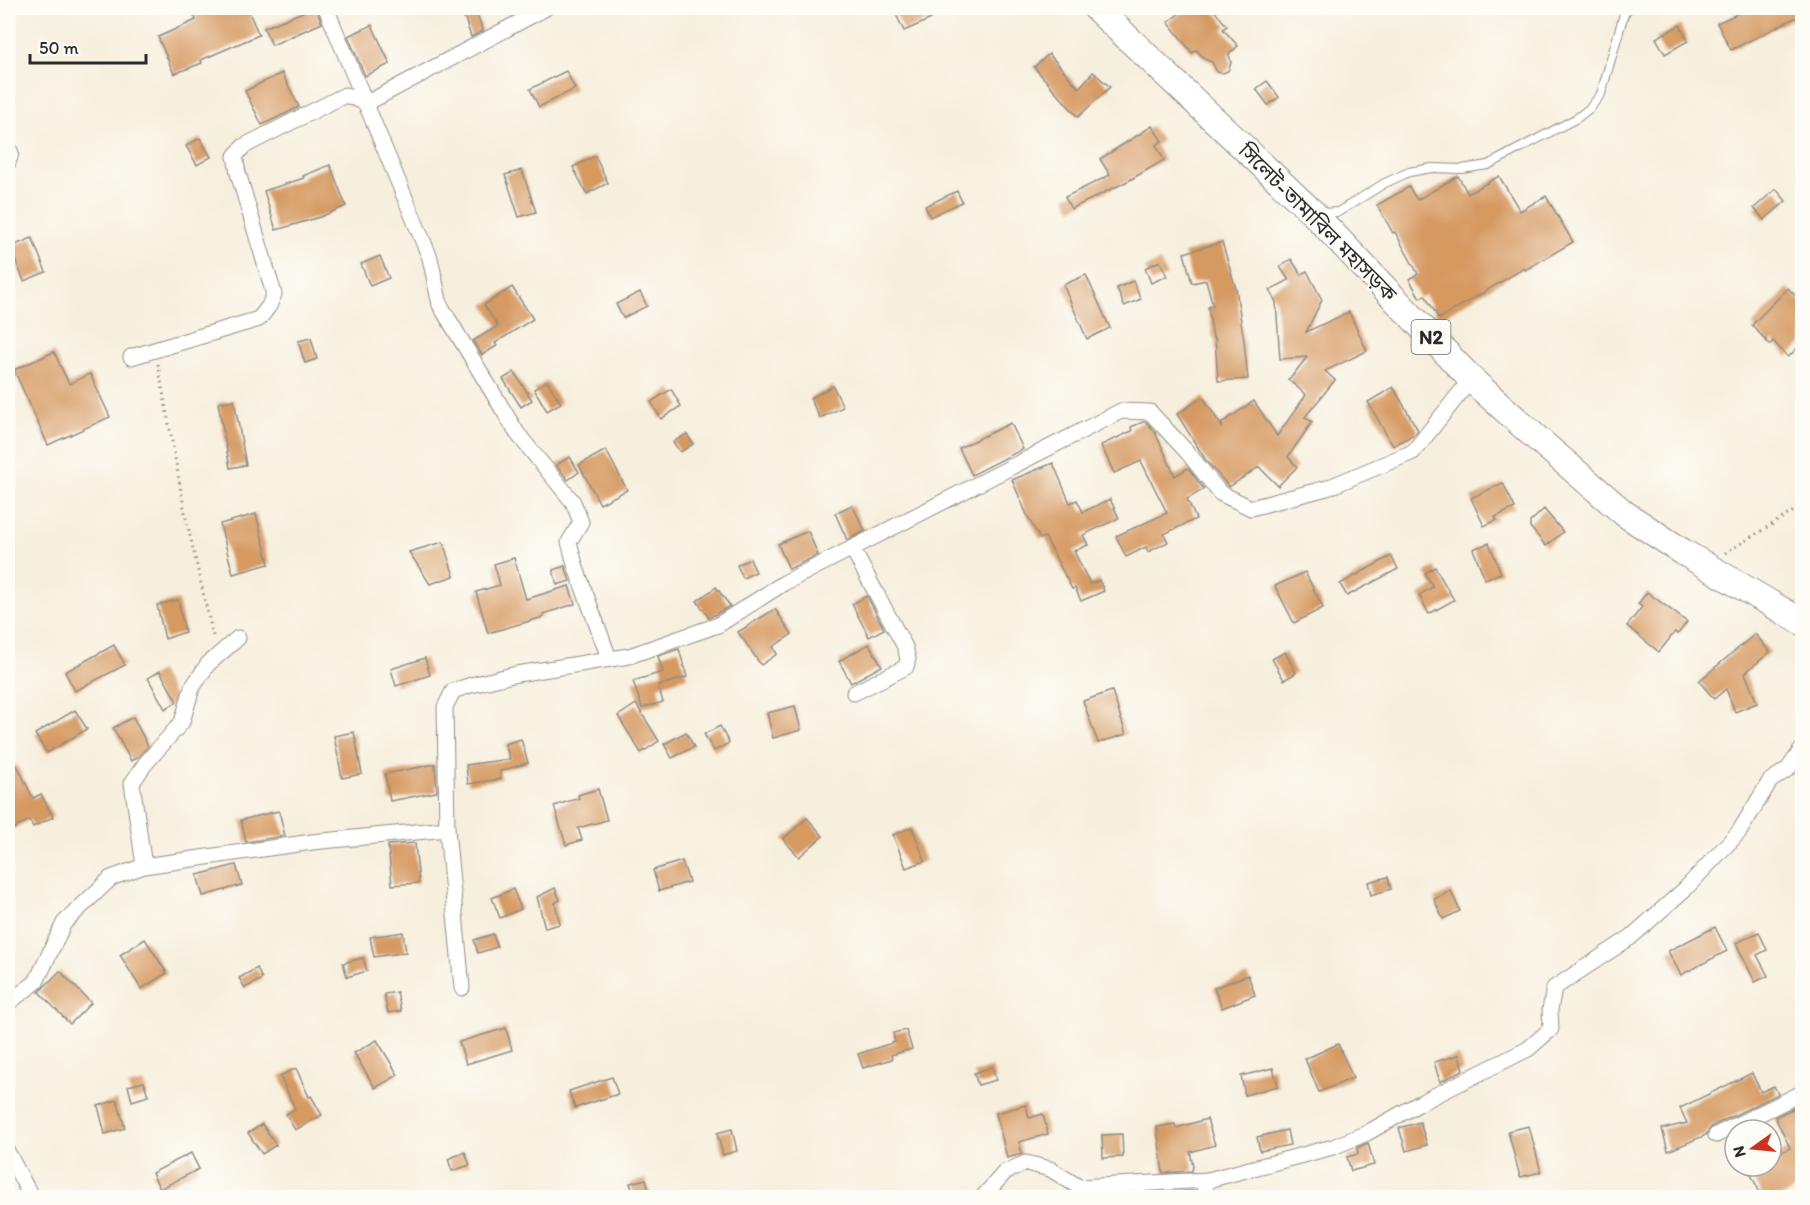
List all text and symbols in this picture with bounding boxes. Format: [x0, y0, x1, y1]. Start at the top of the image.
scale bar [30, 27, 146, 65]
text: 50 m [39, 37, 79, 59]
street label: সিলেট-তামাবিল মহাসড়ক [1233, 137, 1403, 307]
road number: N2 [1412, 320, 1450, 354]
north arrow [1723, 1118, 1783, 1178]
text: N [1728, 1144, 1750, 1159]

